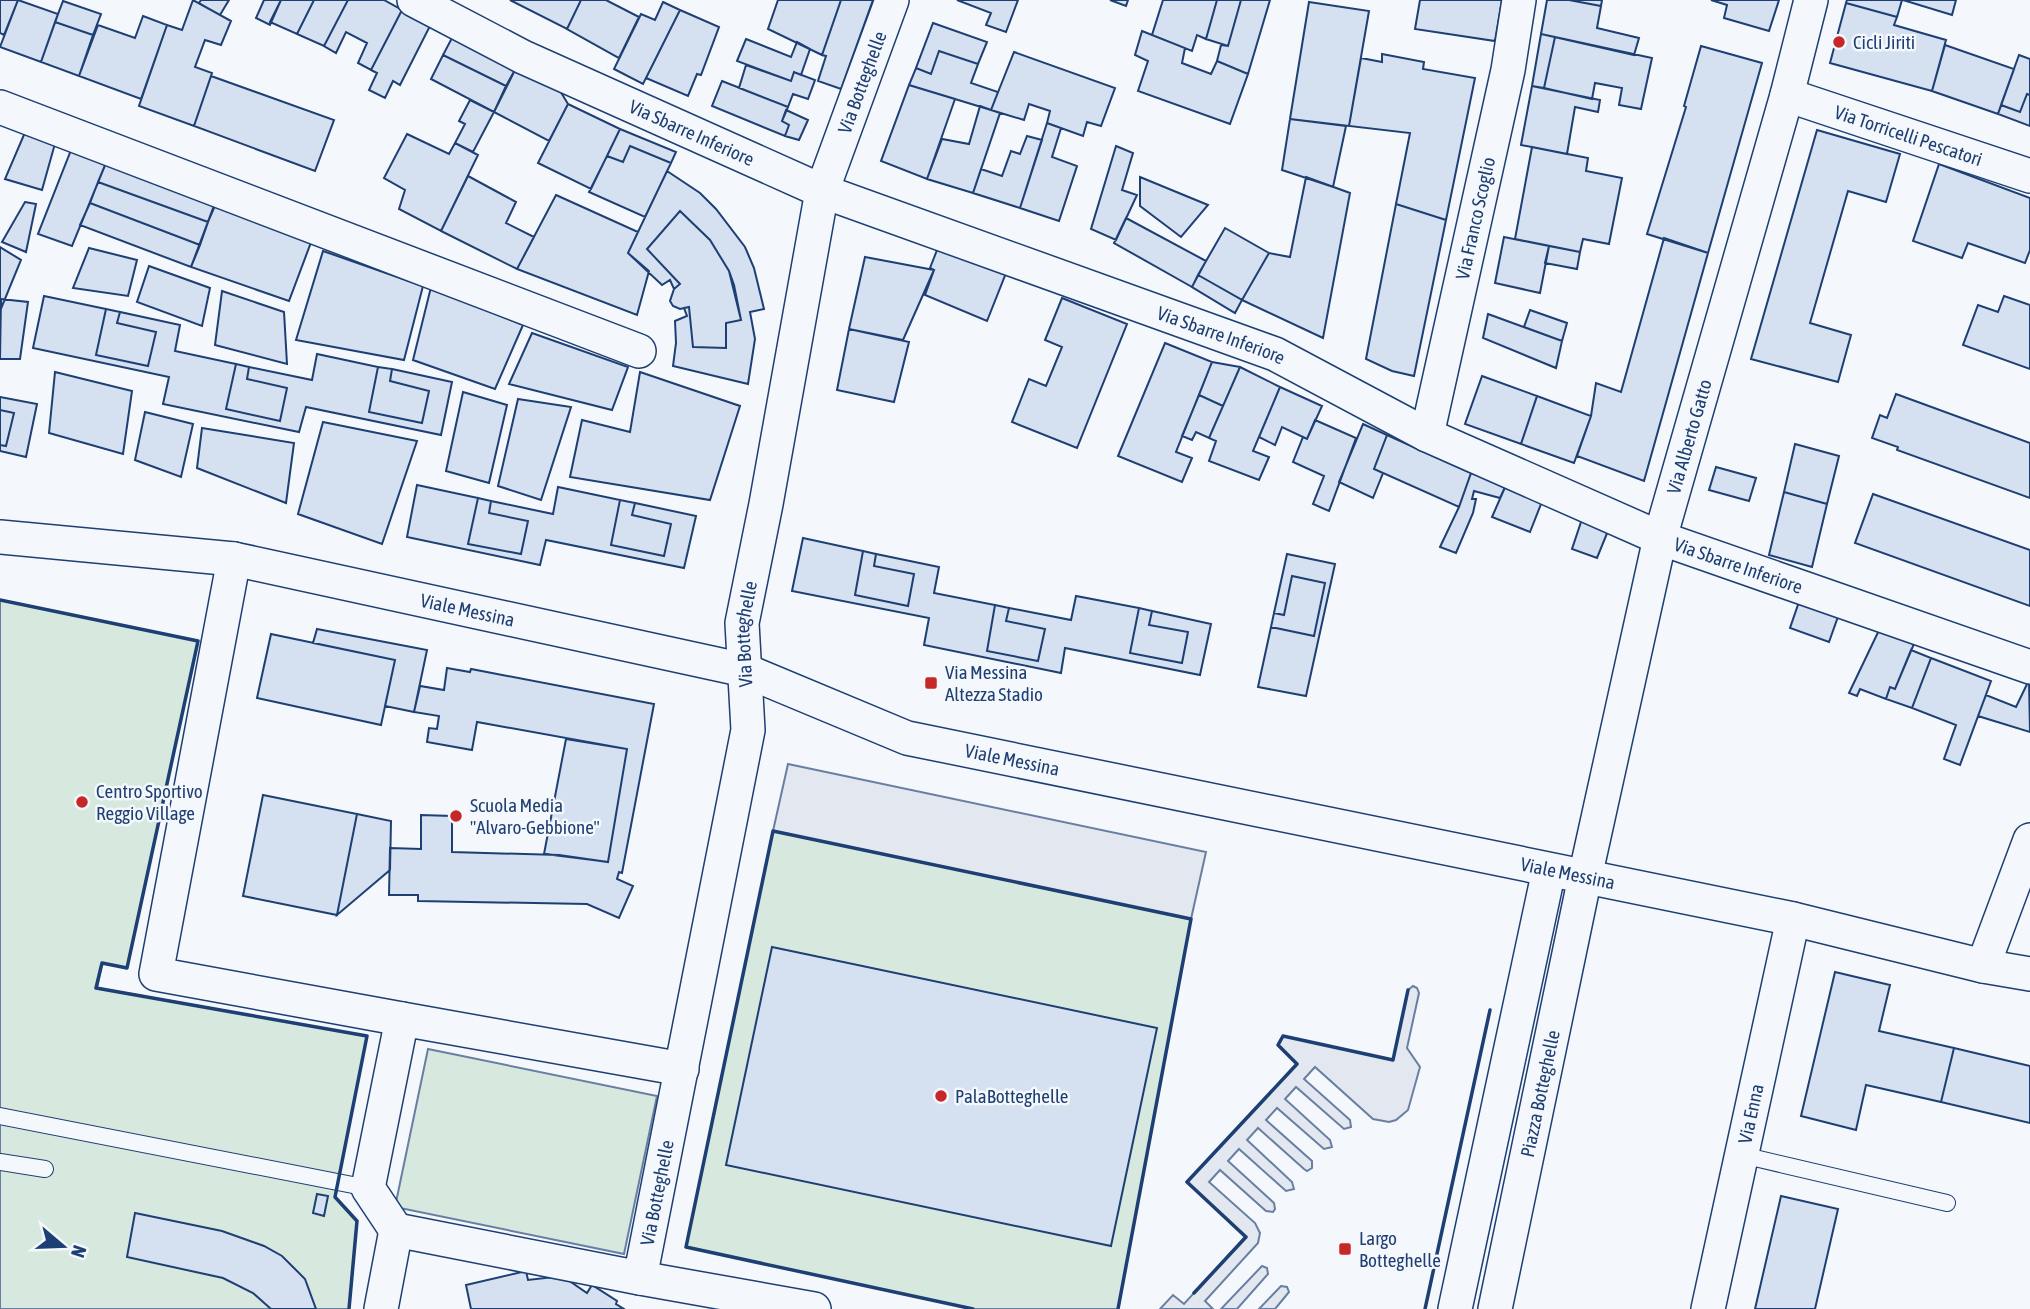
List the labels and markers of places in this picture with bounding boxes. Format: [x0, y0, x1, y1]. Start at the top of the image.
place label: Cicli Jiriti [1853, 31, 1915, 53]
marker: Cicli Jiriti [1831, 34, 1847, 50]
place label: Via Messina Altezza Stadio [945, 661, 1043, 705]
marker: Via Messina Altezza Stadio [923, 675, 939, 691]
place label: Centro Sportivo Reggio Village [96, 780, 203, 824]
marker: Centro Sportivo Reggio Village [74, 794, 90, 810]
place label: Scuola Media "Alvaro-Gebbione" [470, 794, 600, 838]
marker: Scuola Media "Alvaro-Gebbione" [448, 808, 464, 824]
place label: PalaBotteghelle [955, 1085, 1068, 1107]
marker: PalaBotteghelle [933, 1088, 949, 1104]
place label: Largo Botteghelle [1359, 1227, 1441, 1271]
marker: Largo Botteghelle [1337, 1241, 1353, 1257]

